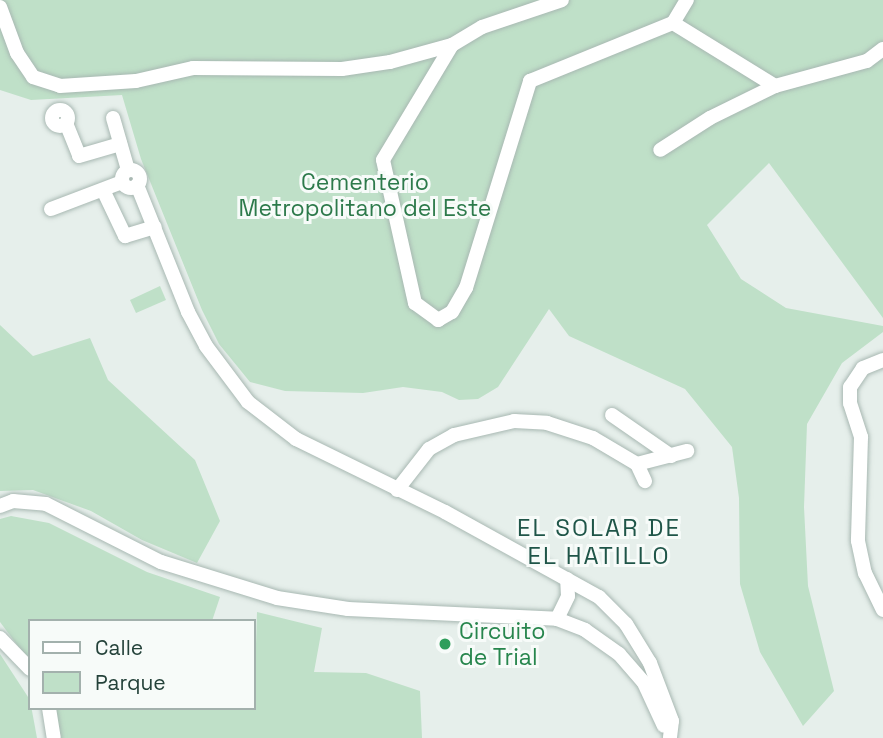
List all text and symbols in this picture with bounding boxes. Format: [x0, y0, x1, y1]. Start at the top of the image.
park label: Cementerio Metropolitano del Este [239, 168, 491, 222]
district label: EL SOLAR DE EL HATILLO [518, 514, 680, 570]
place label: Circuito de Trial [459, 617, 546, 671]
legend [28, 619, 256, 710]
text: Calle [95, 634, 143, 661]
marker: Circuito de Trial [437, 636, 453, 652]
text: Parque [95, 669, 166, 696]

